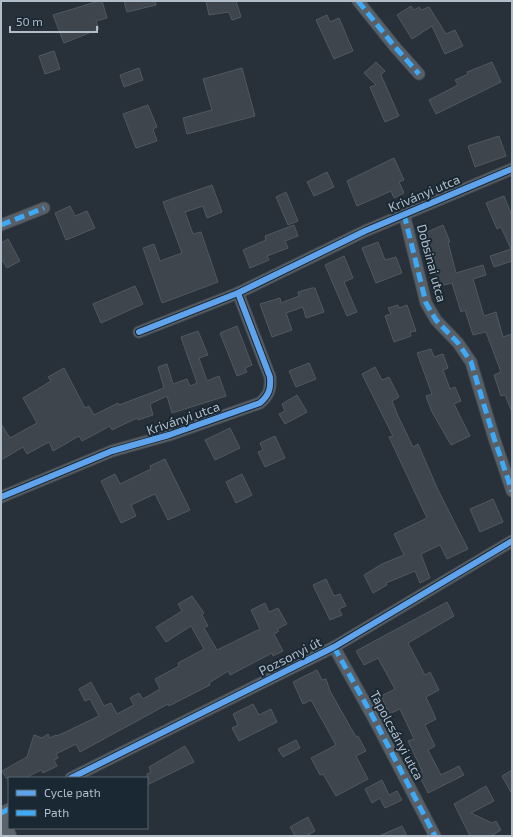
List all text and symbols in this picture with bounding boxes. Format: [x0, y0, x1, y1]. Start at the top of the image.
scale bar [10, 8, 97, 34]
text: 50 m [16, 14, 43, 28]
street label: Kriványi utca [386, 171, 462, 215]
street label: Dobsinai utca [414, 222, 450, 304]
street label: Kriványi utca [144, 398, 222, 438]
street label: Pozsonyi út [256, 633, 324, 679]
street label: Tapolcsányi utca [367, 688, 427, 782]
legend [8, 777, 148, 829]
text: Cycle path [44, 785, 101, 799]
text: Path [44, 805, 69, 819]

